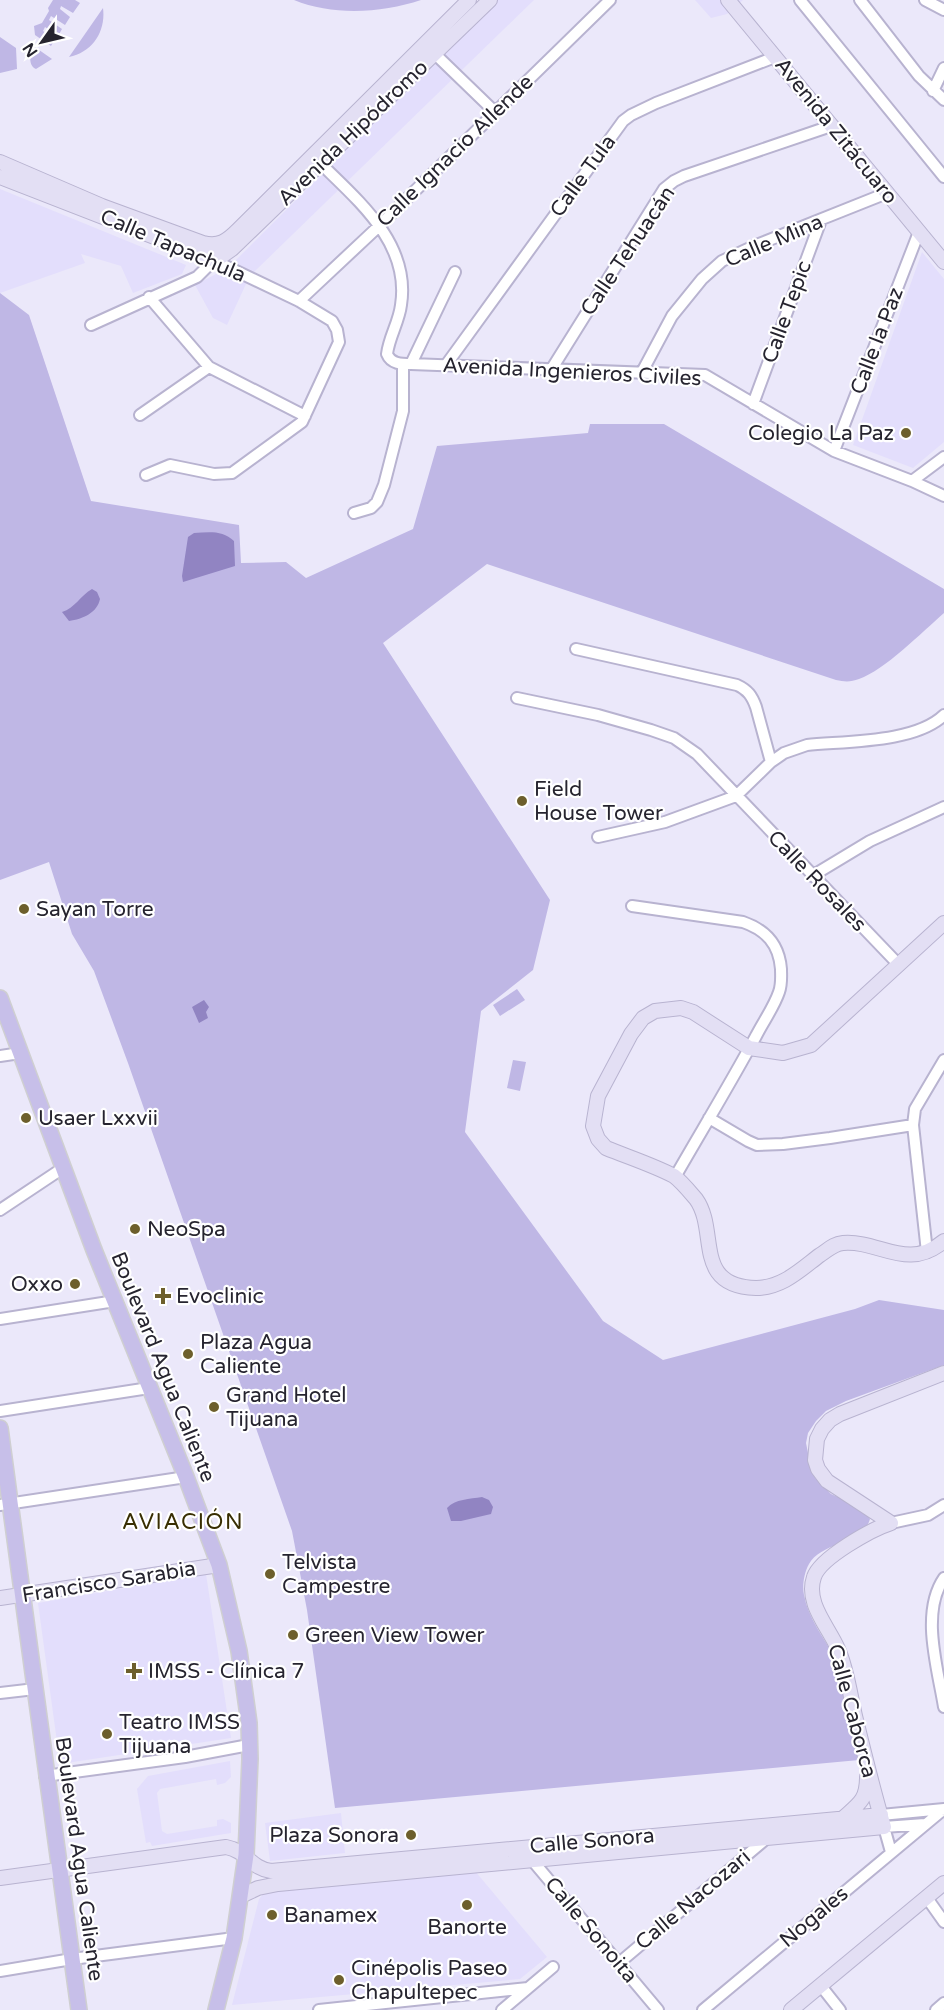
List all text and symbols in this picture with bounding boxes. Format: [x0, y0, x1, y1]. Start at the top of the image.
north arrow [12, 12, 72, 72]
text: N [19, 39, 42, 61]
street label: Avenida Zitácuaro [769, 53, 903, 209]
street label: Avenida Hipódromo [273, 55, 433, 211]
street label: Calle Ignacio Allende [371, 70, 539, 232]
street label: Calle Tula [545, 130, 621, 222]
street label: Calle Tehuacán [576, 182, 680, 320]
street label: Calle Tapachula [96, 204, 250, 288]
street label: Calle Mina [721, 209, 827, 273]
street label: Calle Tepic [757, 257, 817, 367]
street label: Calle la Paz [845, 284, 909, 398]
street label: Avenida Ingenieros Civiles [442, 353, 702, 391]
place label: Colegio La Paz [748, 421, 894, 446]
marker: Colegio La Paz [899, 426, 913, 440]
place label: Field House Tower [534, 777, 663, 826]
marker: Field House Tower [515, 794, 529, 808]
street label: Calle Rosales [763, 825, 871, 937]
place label: Sayan Torre [36, 897, 154, 922]
marker: Sayan Torre [17, 902, 31, 916]
place label: Usaer Lxxvii [38, 1106, 158, 1131]
marker: Usaer Lxxvii [19, 1111, 33, 1125]
place label: NeoSpa [147, 1217, 226, 1242]
marker: NeoSpa [128, 1222, 142, 1236]
street label: Boulevard Agua Caliente [105, 1248, 221, 1486]
place label: Oxxo [11, 1272, 63, 1297]
marker: Oxxo [68, 1277, 82, 1291]
place label: Evoclinic [176, 1284, 264, 1309]
marker: Evoclinic [154, 1287, 172, 1305]
place label: Plaza Agua Caliente [200, 1330, 312, 1379]
marker: Plaza Agua Caliente [181, 1347, 195, 1361]
place label: Grand Hotel Tijuana [226, 1383, 346, 1432]
marker: Grand Hotel Tijuana [207, 1400, 221, 1414]
district label: AVIACIÓN [122, 1508, 244, 1535]
place label: Telvista Campestre [282, 1550, 391, 1599]
street label: Francisco Sarabia [20, 1556, 198, 1608]
marker: Telvista Campestre [263, 1567, 277, 1581]
place label: Green View Tower [305, 1623, 485, 1648]
marker: Green View Tower [286, 1628, 300, 1642]
street label: Calle Caborca [822, 1641, 882, 1781]
place label: IMSS - Clínica 7 [148, 1659, 304, 1684]
marker: IMSS - Clínica 7 [125, 1662, 143, 1680]
place label: Teatro IMSS Tijuana [119, 1710, 240, 1759]
marker: Teatro IMSS Tijuana [100, 1727, 114, 1741]
street label: Boulevard Agua Caliente [50, 1735, 109, 1983]
place label: Plaza Sonora [269, 1823, 399, 1848]
street label: Calle Sonora [528, 1823, 656, 1859]
marker: Plaza Sonora [404, 1828, 418, 1842]
street label: Calle Nacozari [630, 1845, 756, 1955]
street label: Calle Sonoita [539, 1872, 643, 1988]
street label: Nogales [775, 1881, 853, 1953]
marker: Banorte [460, 1898, 474, 1912]
place label: Banamex [284, 1903, 377, 1928]
marker: Banamex [265, 1908, 279, 1922]
place label: Banorte [427, 1915, 507, 1940]
place label: Cinépolis Paseo Chapultepec [351, 1956, 508, 2005]
marker: Cinépolis Paseo Chapultepec [332, 1973, 346, 1987]

